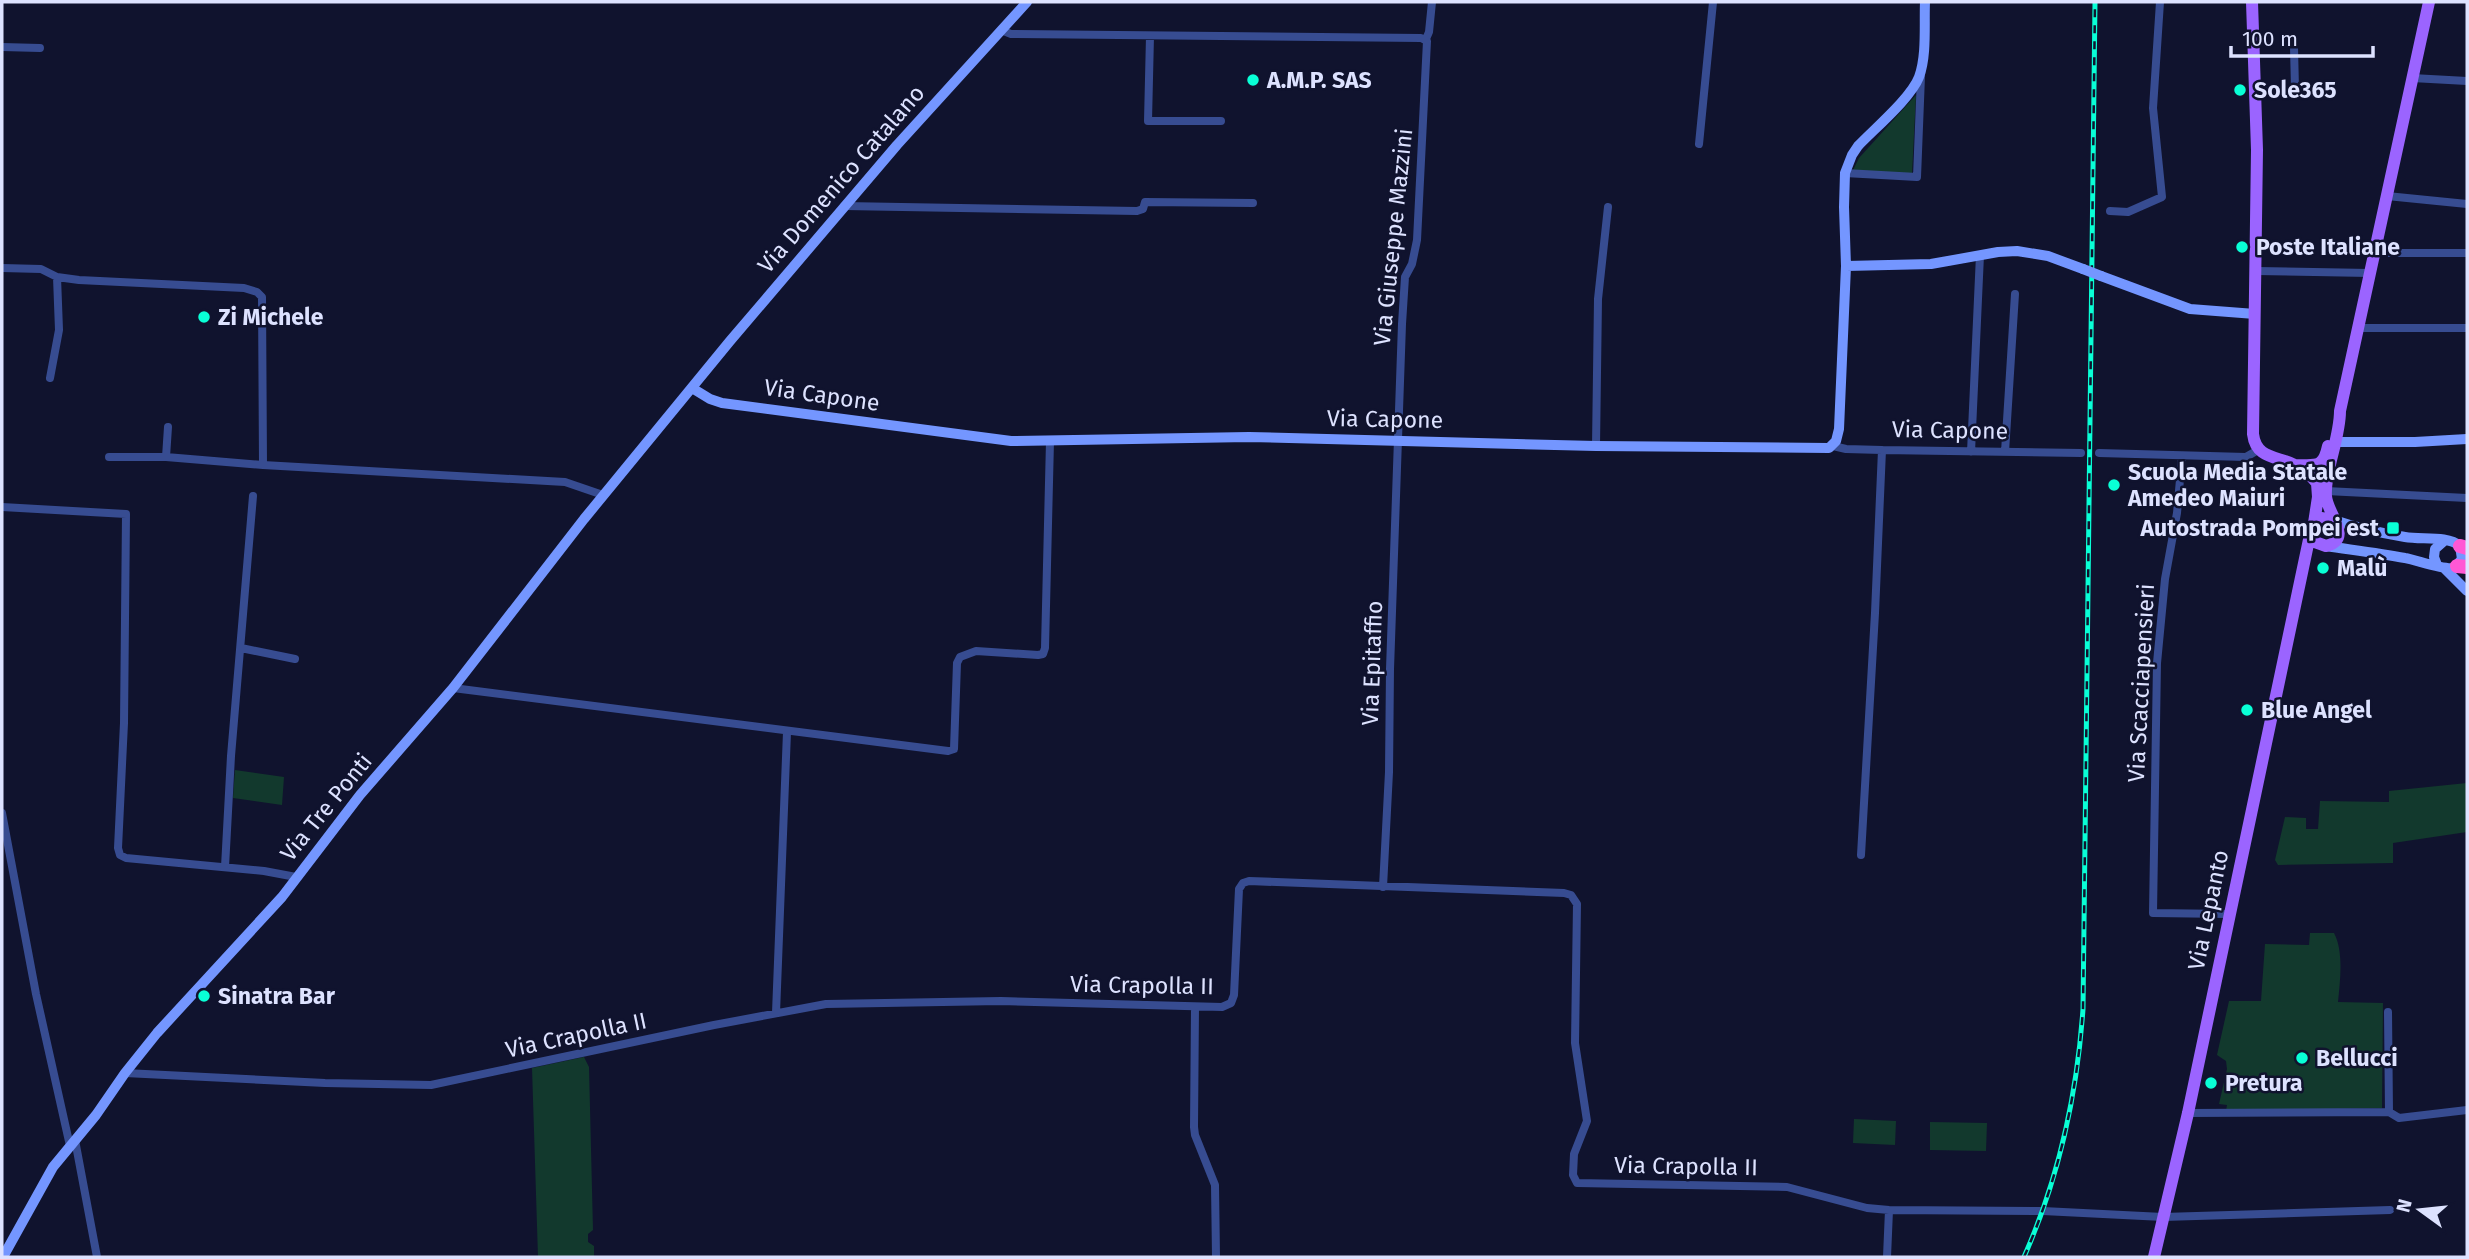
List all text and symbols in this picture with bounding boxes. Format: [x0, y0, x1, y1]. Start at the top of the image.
scale bar [2231, 14, 2373, 58]
text: 100 m [2242, 26, 2298, 52]
place label: A.M.P. SAS [1266, 66, 1372, 94]
marker: A.M.P. SAS [1245, 72, 1261, 88]
place label: Sole365 [2254, 76, 2337, 104]
street label: Via Domenico Catalano [752, 79, 930, 279]
marker: Sole365 [2232, 82, 2248, 98]
street label: Via Giuseppe Mazzini [1368, 127, 1418, 347]
place label: Poste Italiane [2256, 233, 2400, 261]
marker: Poste Italiane [2234, 239, 2250, 255]
place label: Zi Michele [218, 303, 324, 331]
marker: Zi Michele [196, 309, 212, 325]
street label: Via Capone [763, 373, 881, 417]
street label: Via Capone [1327, 404, 1443, 434]
street label: Via Capone [1892, 415, 2008, 445]
place label: Scuola Media Statale Amedeo Maiuri [2127, 458, 2347, 512]
marker: Scuola Media Statale Amedeo Maiuri [2106, 477, 2122, 493]
place label: Autostrada Pompei est [2139, 514, 2380, 542]
marker: Autostrada Pompei est [2385, 520, 2401, 536]
place label: Malù [2337, 554, 2387, 582]
marker: Malù [2315, 560, 2331, 576]
street label: Via Scacciapensieri [2122, 583, 2160, 783]
street label: Via Epitaffio [1356, 600, 1388, 726]
place label: Blue Angel [2261, 696, 2372, 724]
marker: Blue Angel [2239, 702, 2255, 718]
street label: Via Tre Ponti [274, 748, 378, 866]
street label: Via Lepanto [2182, 847, 2234, 973]
street label: Via Crapolla II [1070, 970, 1214, 1000]
place label: Sinatra Bar [218, 982, 336, 1010]
marker: Sinatra Bar [196, 988, 212, 1004]
street label: Via Crapolla II [503, 1006, 649, 1064]
place label: Bellucci [2316, 1044, 2398, 1072]
marker: Bellucci [2294, 1050, 2310, 1066]
place label: Pretura [2225, 1069, 2303, 1097]
marker: Pretura [2203, 1075, 2219, 1091]
street label: Via Crapolla II [1614, 1151, 1758, 1181]
north arrow [2385, 1175, 2455, 1245]
text: N [2391, 1197, 2417, 1215]

